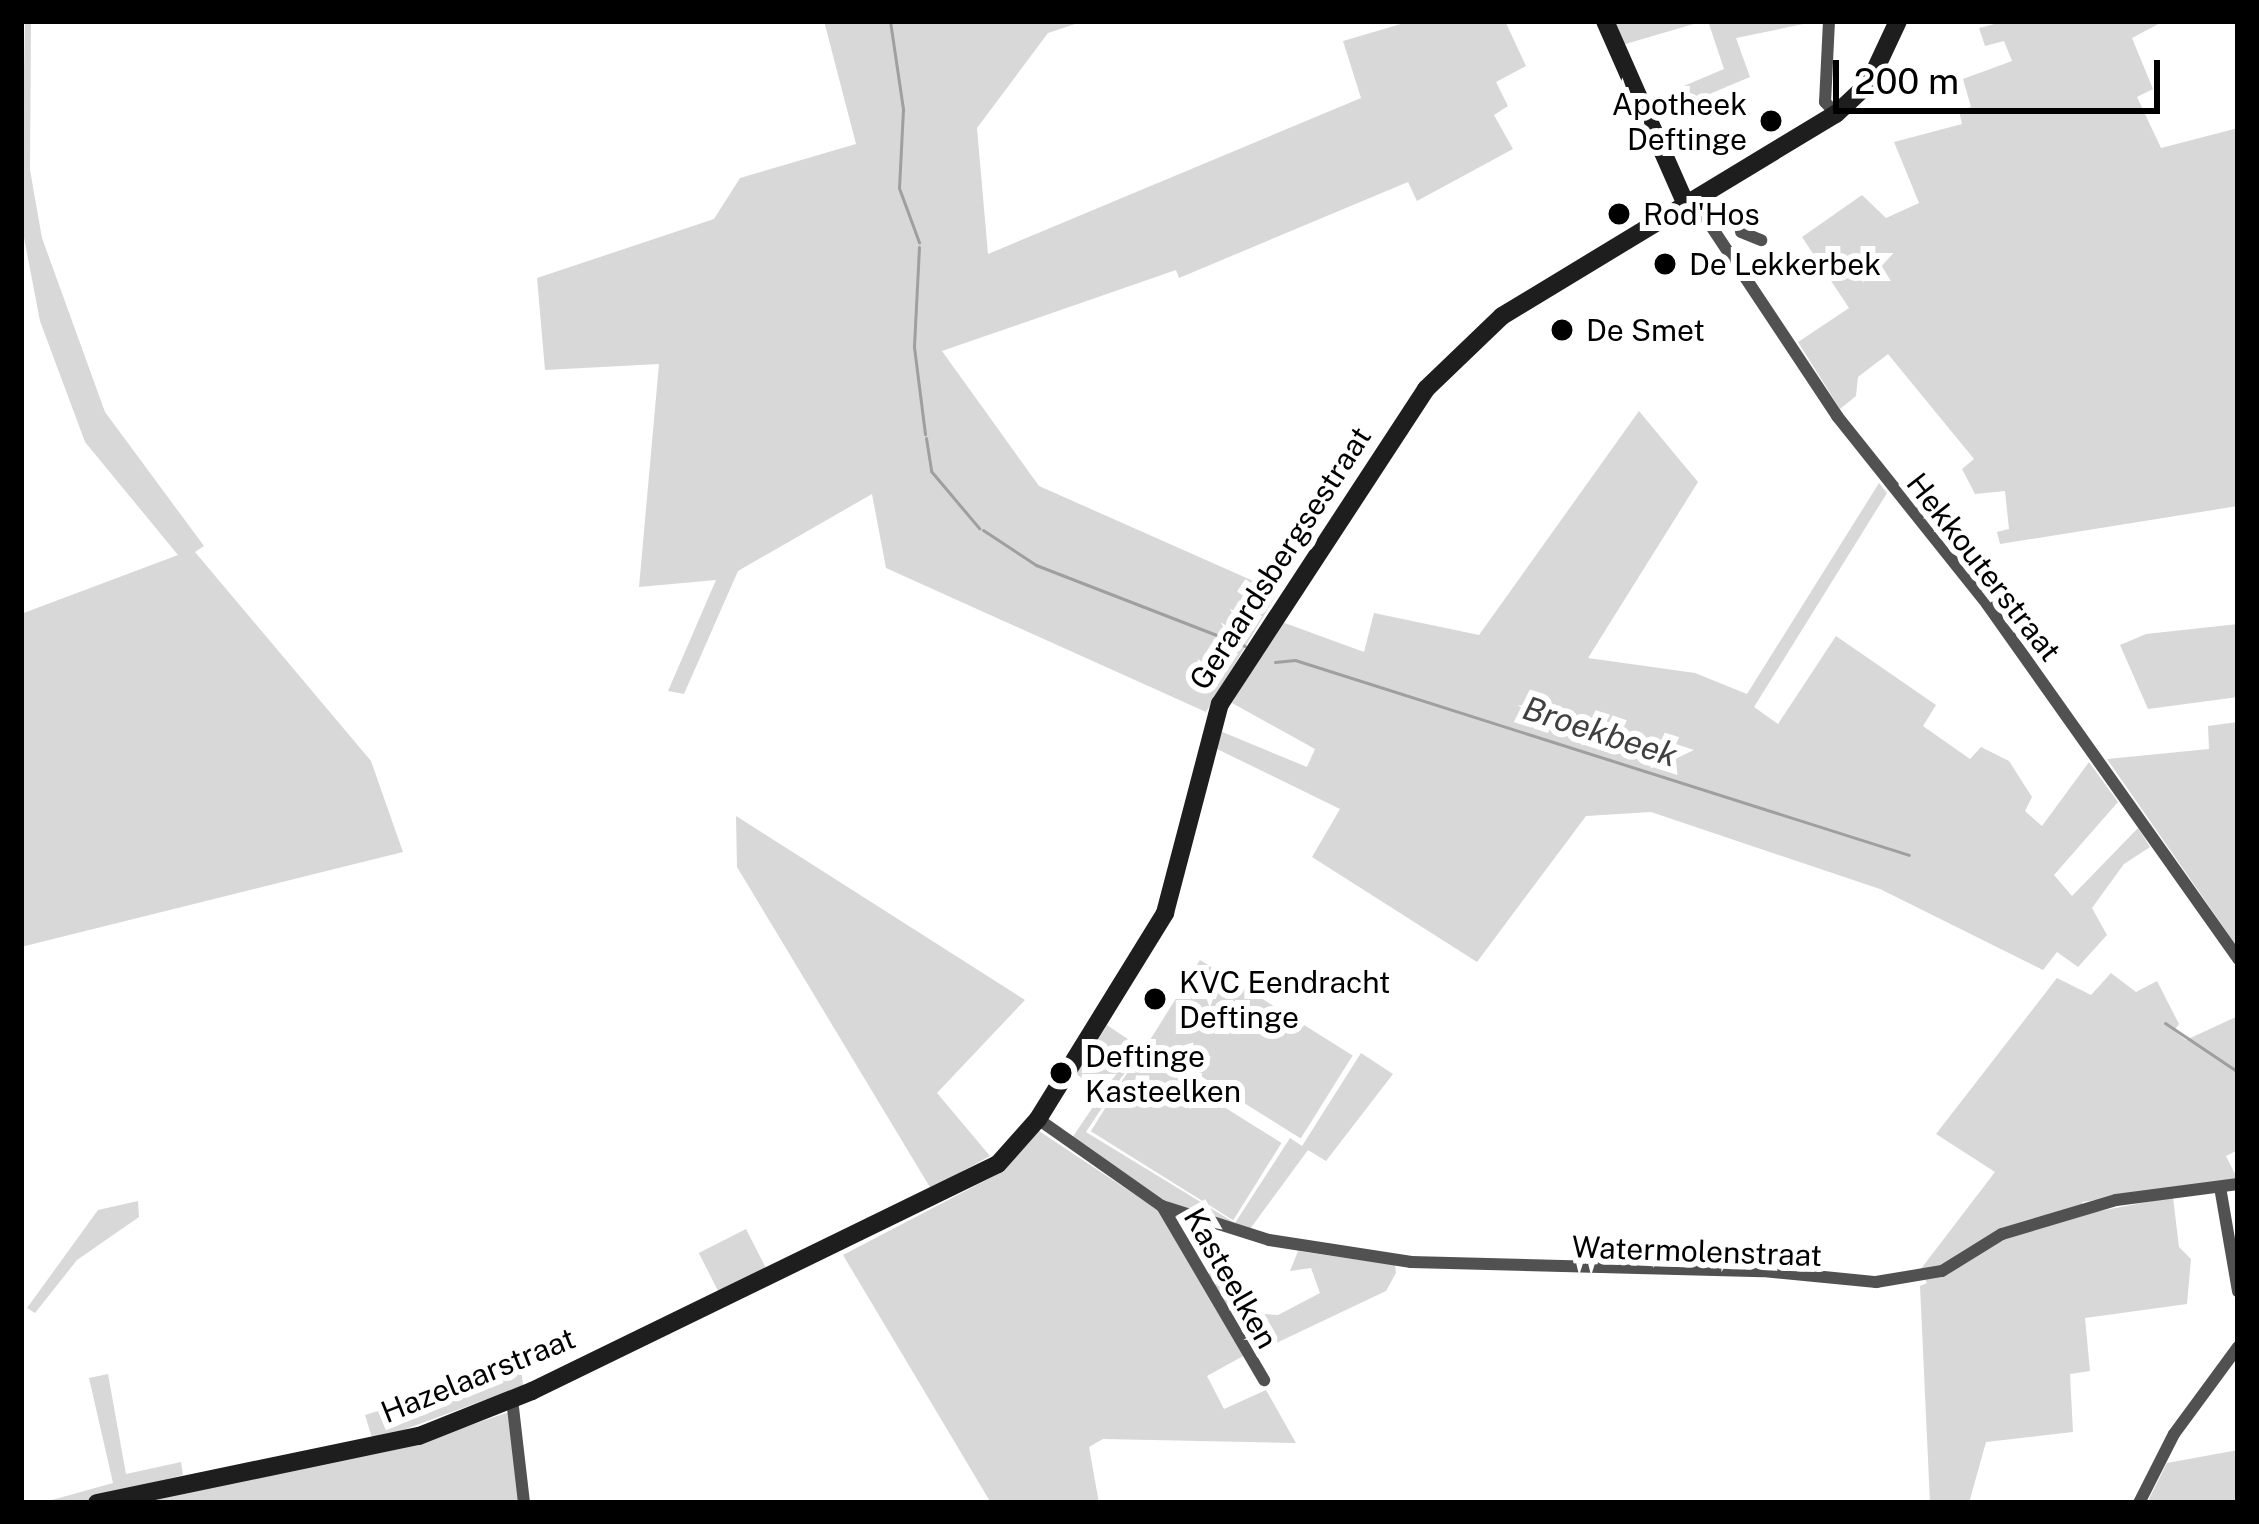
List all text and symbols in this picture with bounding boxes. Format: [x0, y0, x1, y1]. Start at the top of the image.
scale bar [1839, 36, 2166, 110]
text: 200 m [1854, 60, 1959, 102]
place label: Apotheek Deftinge [1612, 86, 1747, 156]
marker: Apotheek Deftinge [1758, 108, 1784, 134]
place label: Rod'Hos [1643, 196, 1760, 232]
marker: Rod'Hos [1606, 201, 1632, 227]
place label: De Lekkerbek [1689, 246, 1881, 282]
marker: De Lekkerbek [1652, 251, 1678, 277]
place label: De Smet [1586, 312, 1705, 348]
marker: De Smet [1549, 317, 1575, 343]
street label: Geraardsbergsestraat [1182, 420, 1378, 696]
street label: Hekkouterstraat [1899, 466, 2069, 668]
water label: Broekbeek [1518, 688, 1682, 776]
place label: KVC Eendracht Deftinge [1179, 964, 1390, 1034]
marker: KVC Eendracht Deftinge [1142, 986, 1168, 1012]
place label: Deftinge Kasteelken [1085, 1038, 1241, 1108]
marker: Deftinge Kasteelken [1048, 1060, 1074, 1086]
street label: Kasteelken [1176, 1201, 1286, 1355]
street label: Watermolenstraat [1571, 1229, 1823, 1273]
street label: Hazelaarstraat [376, 1320, 580, 1430]

